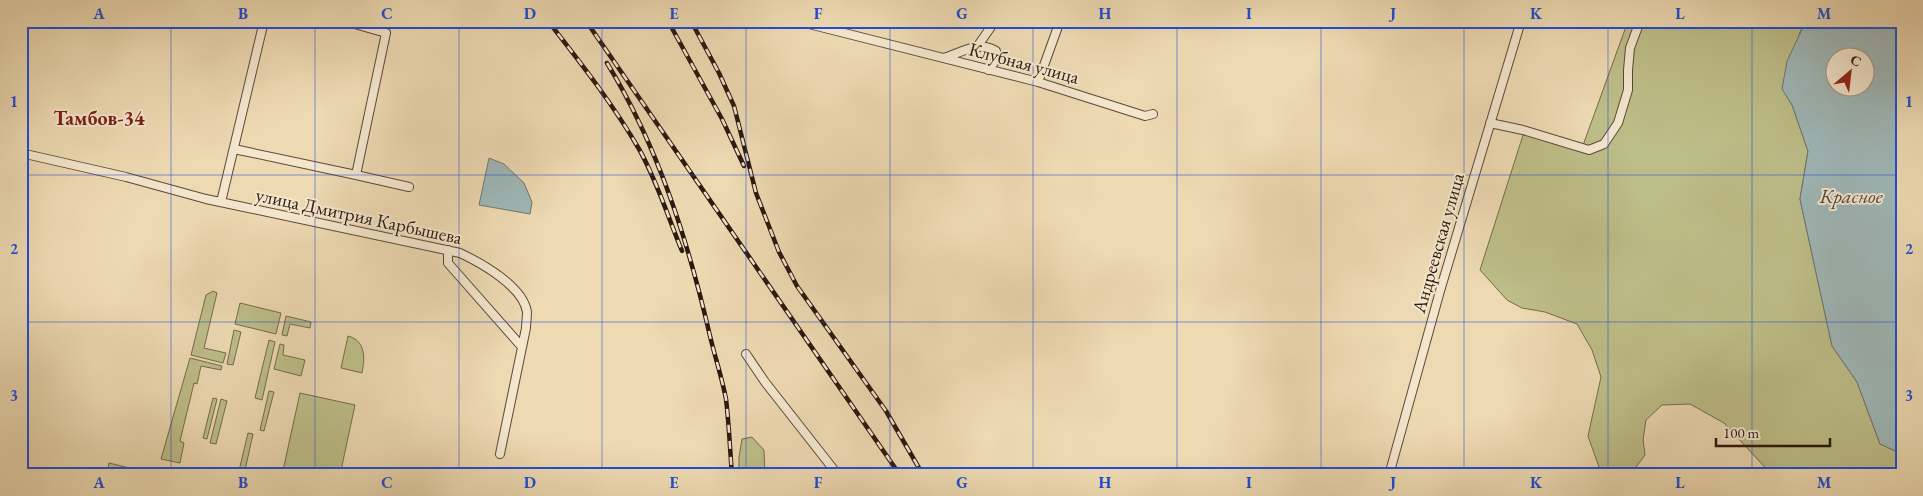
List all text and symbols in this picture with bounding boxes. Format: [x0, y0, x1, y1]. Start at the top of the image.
text: A [92, 3, 105, 24]
text: B [238, 3, 248, 24]
text: C [381, 3, 393, 24]
text: D [524, 3, 536, 24]
text: E [669, 3, 679, 24]
text: F [814, 3, 823, 24]
text: G [956, 3, 968, 24]
text: H [1099, 3, 1112, 24]
text: I [1246, 3, 1252, 24]
text: J [1388, 3, 1396, 24]
text: K [1530, 3, 1543, 24]
text: L [1675, 3, 1685, 24]
text: M [1817, 3, 1832, 24]
street label: Клубная улица [966, 36, 1082, 90]
north arrow [1826, 48, 1876, 98]
text: С [1847, 50, 1865, 71]
text: 1 [10, 91, 18, 112]
text: 1 [1905, 91, 1913, 112]
district label: Тамбов-34 [53, 105, 145, 131]
street label: Андреевская улица [1406, 170, 1470, 317]
street label: улица Дмитрия Карбышева [254, 182, 465, 250]
water label: Красное [1818, 183, 1883, 209]
text: 2 [10, 238, 19, 259]
text: 2 [1905, 238, 1914, 259]
text: 3 [10, 385, 18, 406]
text: 3 [1905, 385, 1913, 406]
scale bar [1716, 416, 1829, 448]
text: 100 m [1723, 423, 1760, 442]
text: A [92, 472, 105, 493]
text: B [238, 472, 248, 493]
text: C [381, 472, 393, 493]
text: D [524, 472, 536, 493]
text: E [669, 472, 679, 493]
text: F [814, 472, 823, 493]
text: G [956, 472, 968, 493]
text: H [1099, 472, 1112, 493]
text: I [1246, 472, 1252, 493]
text: J [1388, 472, 1396, 493]
text: K [1530, 472, 1543, 493]
text: L [1675, 472, 1685, 493]
text: M [1817, 472, 1832, 493]

